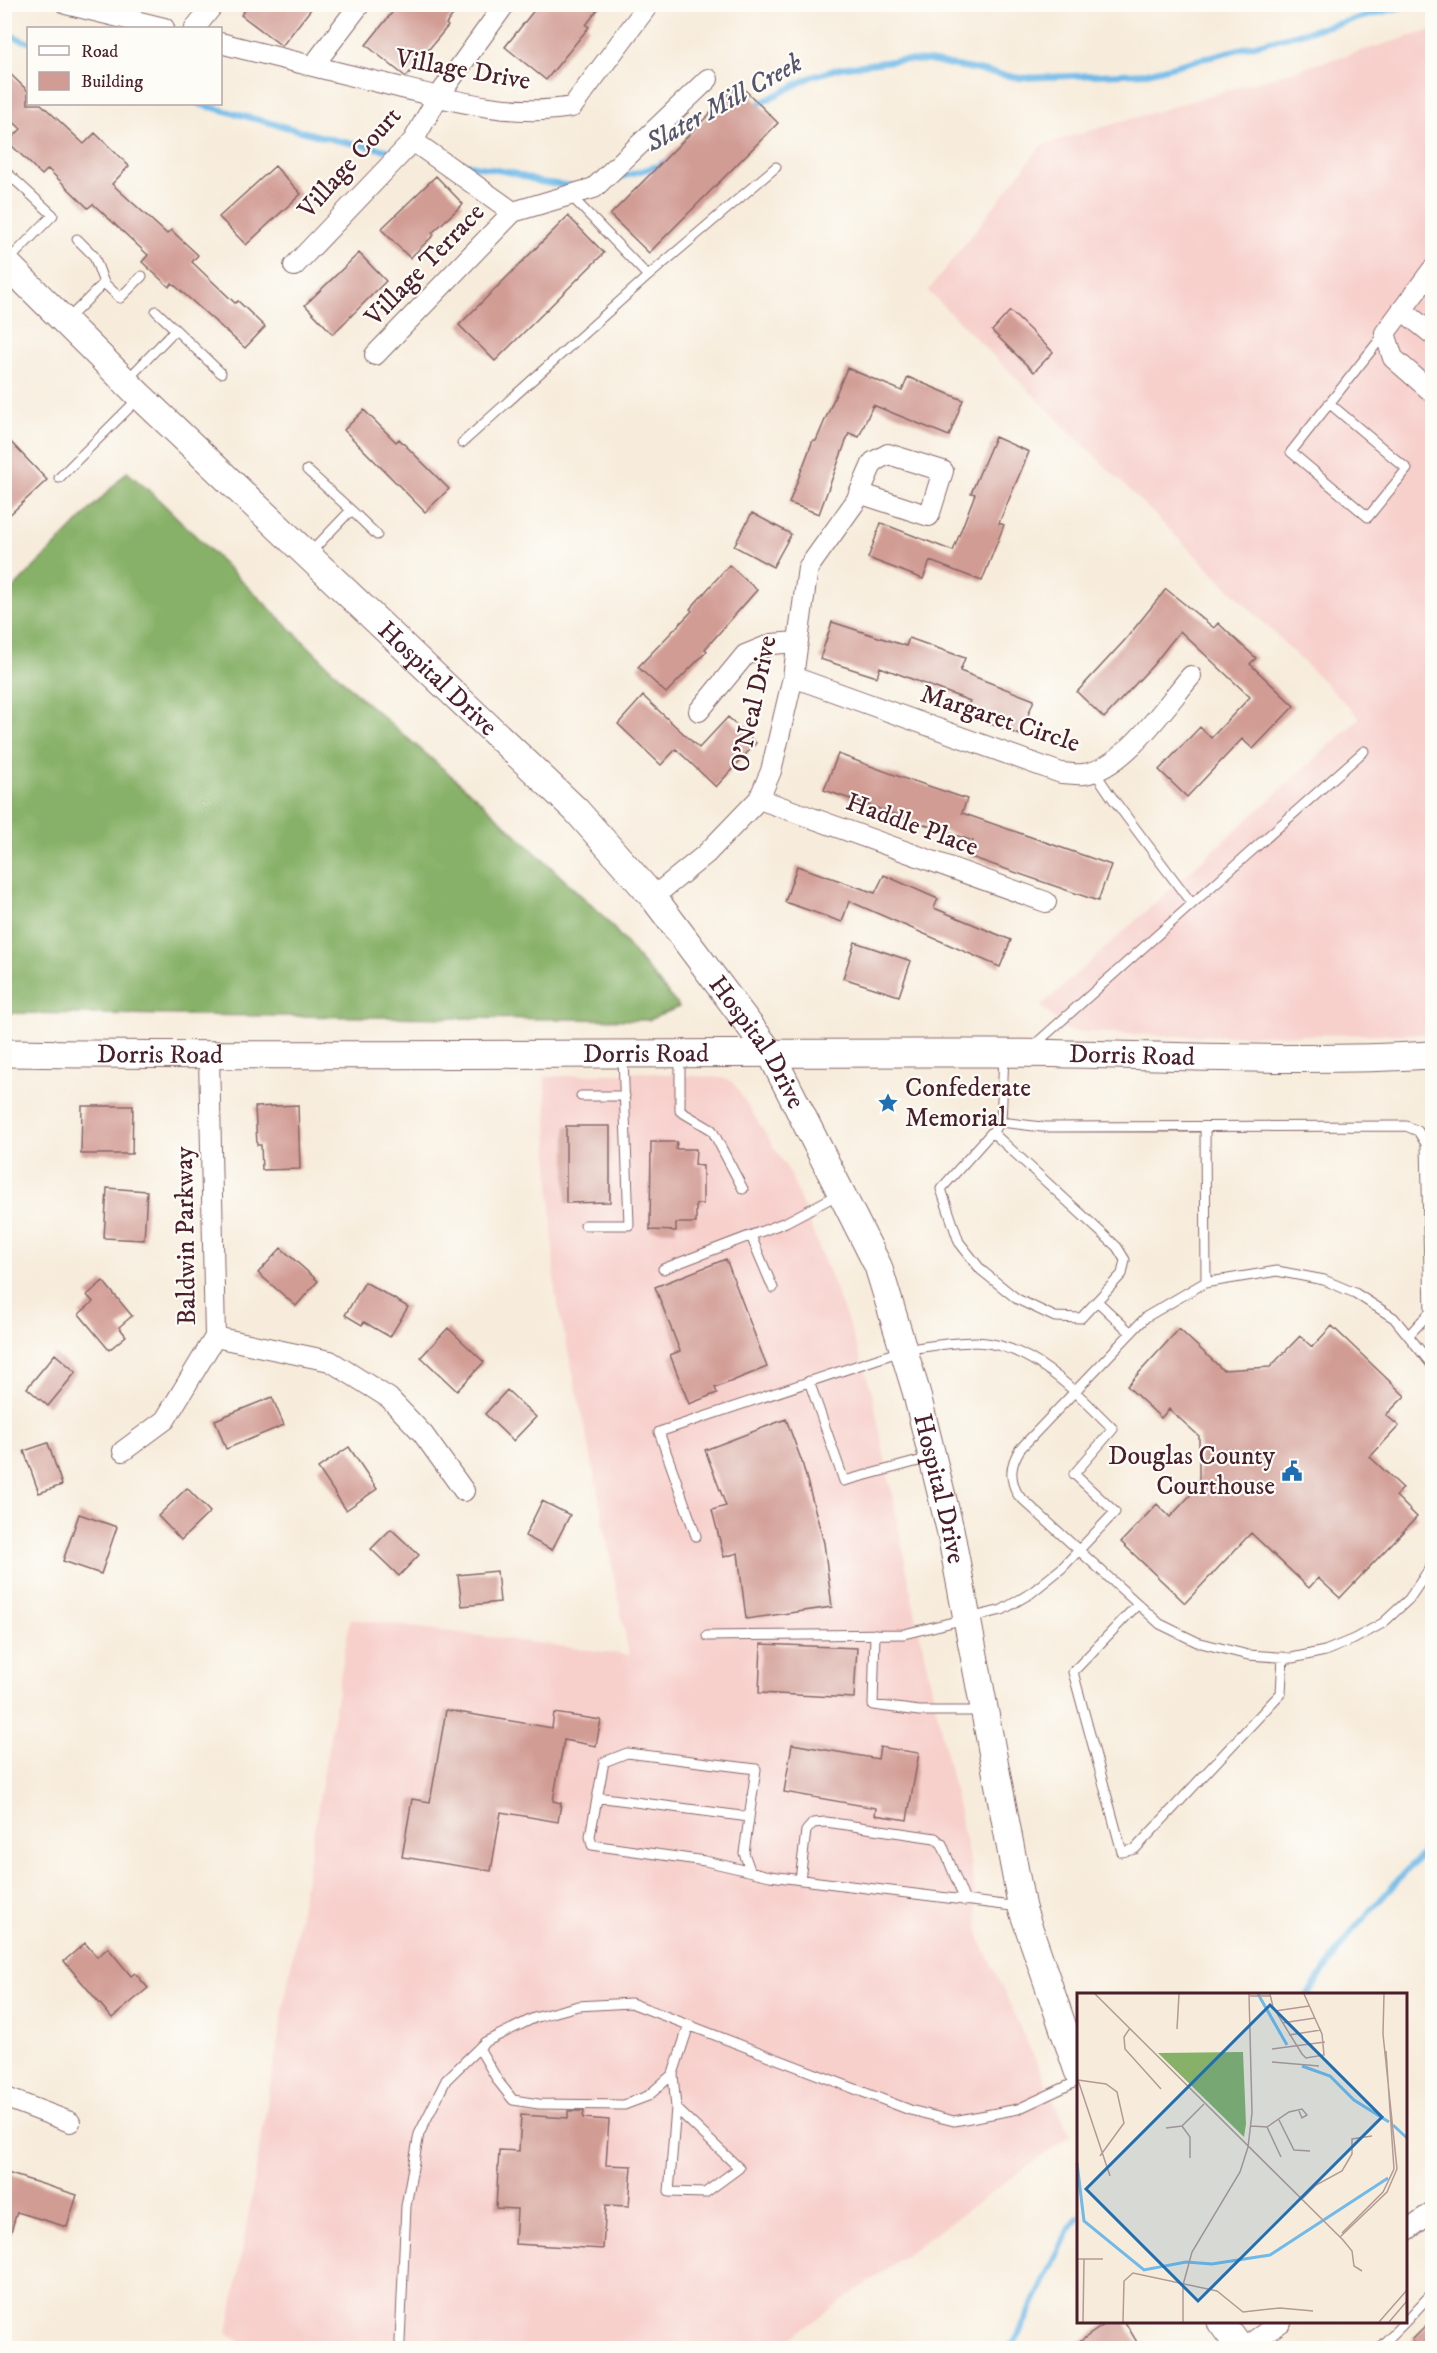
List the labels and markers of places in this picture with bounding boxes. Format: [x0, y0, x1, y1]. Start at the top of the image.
place label: Confederate Memorial [905, 1072, 1031, 1135]
place icon: Confederate Memorial [876, 1091, 900, 1115]
place label: Douglas County Courthouse [1108, 1440, 1276, 1503]
public building icon: Douglas County Courthouse [1280, 1459, 1304, 1483]

